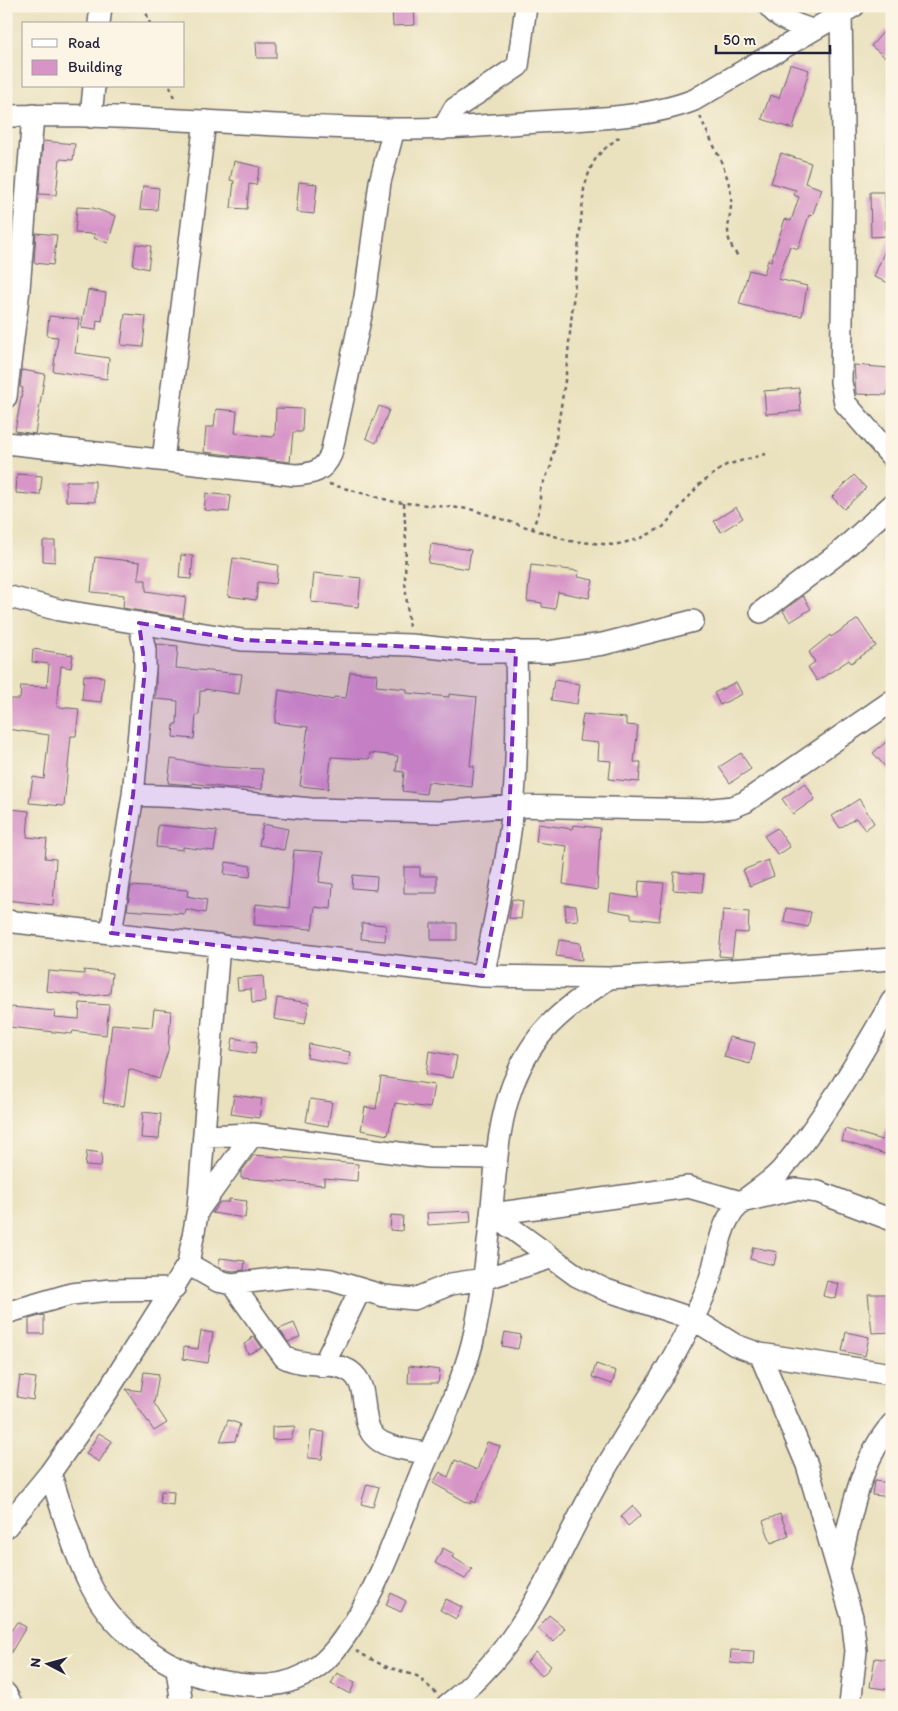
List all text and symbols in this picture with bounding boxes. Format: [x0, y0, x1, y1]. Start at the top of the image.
legend [22, 22, 185, 88]
scale bar [716, 22, 829, 54]
text: 50 m [723, 31, 756, 49]
text: Road [68, 34, 101, 52]
text: Building [68, 58, 122, 76]
north arrow [22, 1638, 72, 1688]
text: N [27, 1657, 45, 1668]

